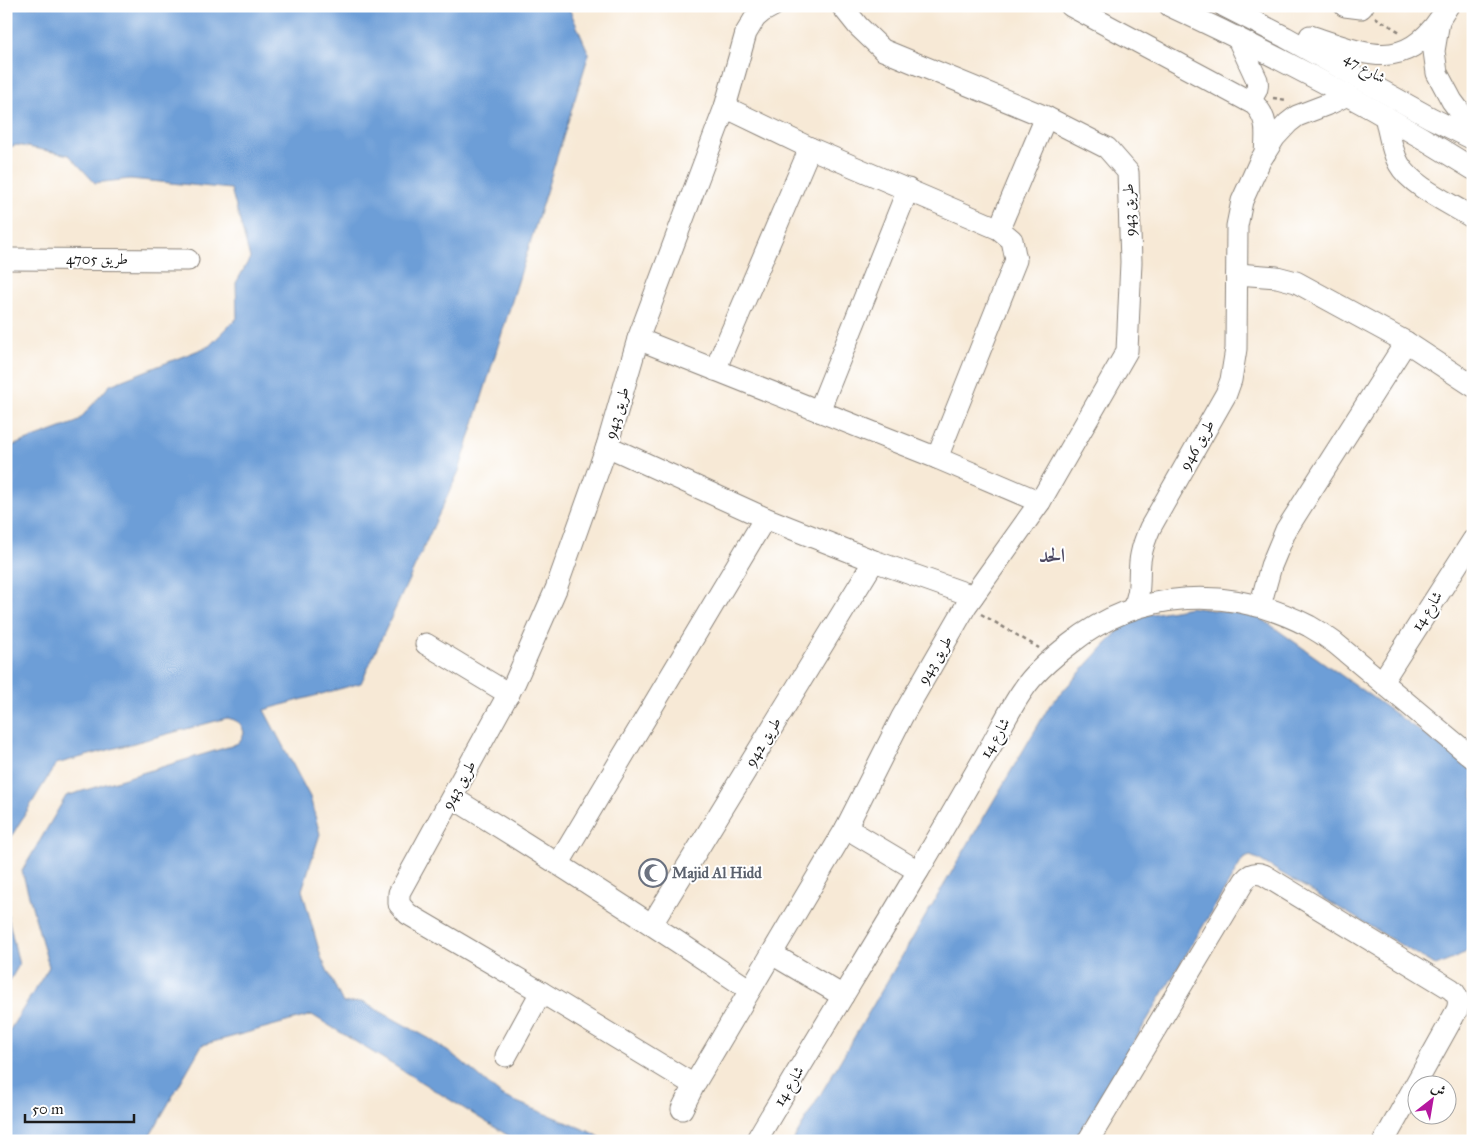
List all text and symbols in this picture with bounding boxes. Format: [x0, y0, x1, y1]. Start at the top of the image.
street label: شارع 47 [1339, 49, 1389, 91]
street label: طريق 943 [1119, 183, 1140, 237]
street label: طريق 4705 [66, 250, 128, 269]
street label: طريق 943 [601, 385, 634, 441]
street label: طريق 946 [1176, 417, 1219, 474]
district label: الحد [1039, 543, 1065, 567]
street label: شارع 14 [1408, 588, 1450, 636]
street label: طريق 943 [914, 633, 957, 688]
street label: طريق 942 [741, 714, 786, 771]
street label: شارع 14 [976, 715, 1017, 763]
street label: طريق 943 [438, 757, 481, 813]
mosque icon: Majid Al Hidd [638, 858, 668, 888]
place label: Majid Al Hidd [672, 864, 762, 883]
street label: شارع 14 [770, 1063, 811, 1111]
north arrow [1406, 1074, 1456, 1124]
text: ش [1428, 1078, 1449, 1100]
scale bar [25, 1092, 134, 1124]
text: 50 m [32, 1100, 64, 1118]

